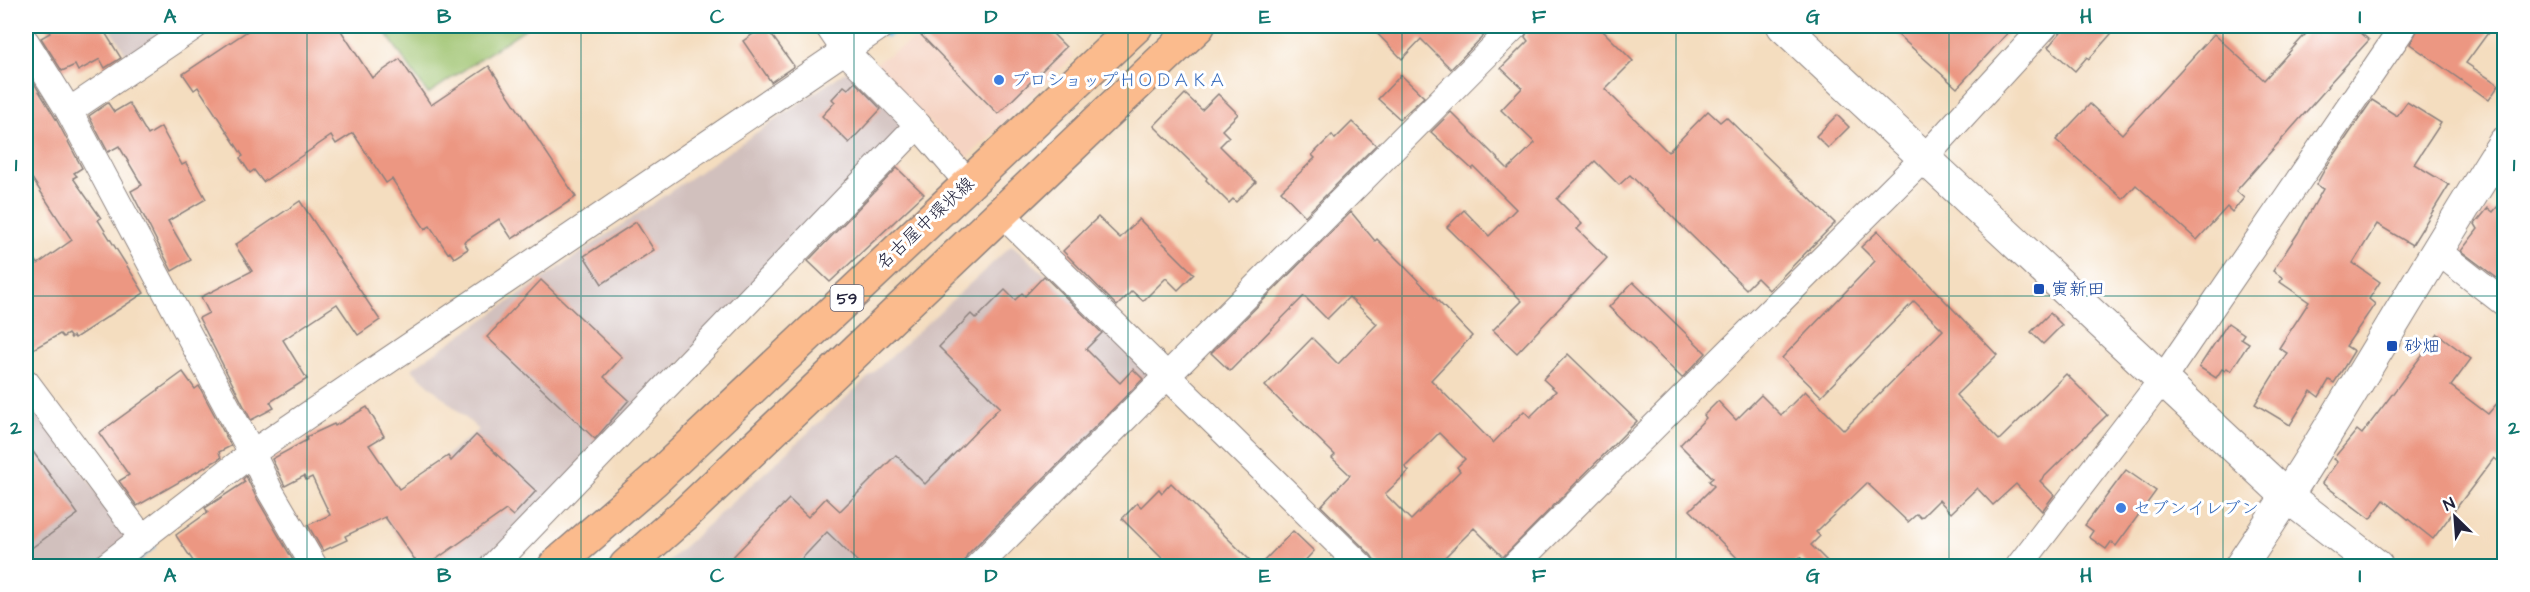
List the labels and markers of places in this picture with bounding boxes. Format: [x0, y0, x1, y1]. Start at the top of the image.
place label: プロショップＨＯＤＡＫＡ [1011, 68, 1226, 93]
marker: プロショップＨＯＤＡＫＡ [992, 73, 1006, 87]
place label: 寅新田 [2051, 277, 2105, 302]
marker: 寅新田 [2032, 282, 2046, 296]
place label: 砂畑 [2404, 334, 2440, 359]
marker: 砂畑 [2385, 339, 2399, 353]
place label: セブンイレブン [2133, 496, 2259, 521]
marker: セブンイレブン [2114, 501, 2128, 515]

